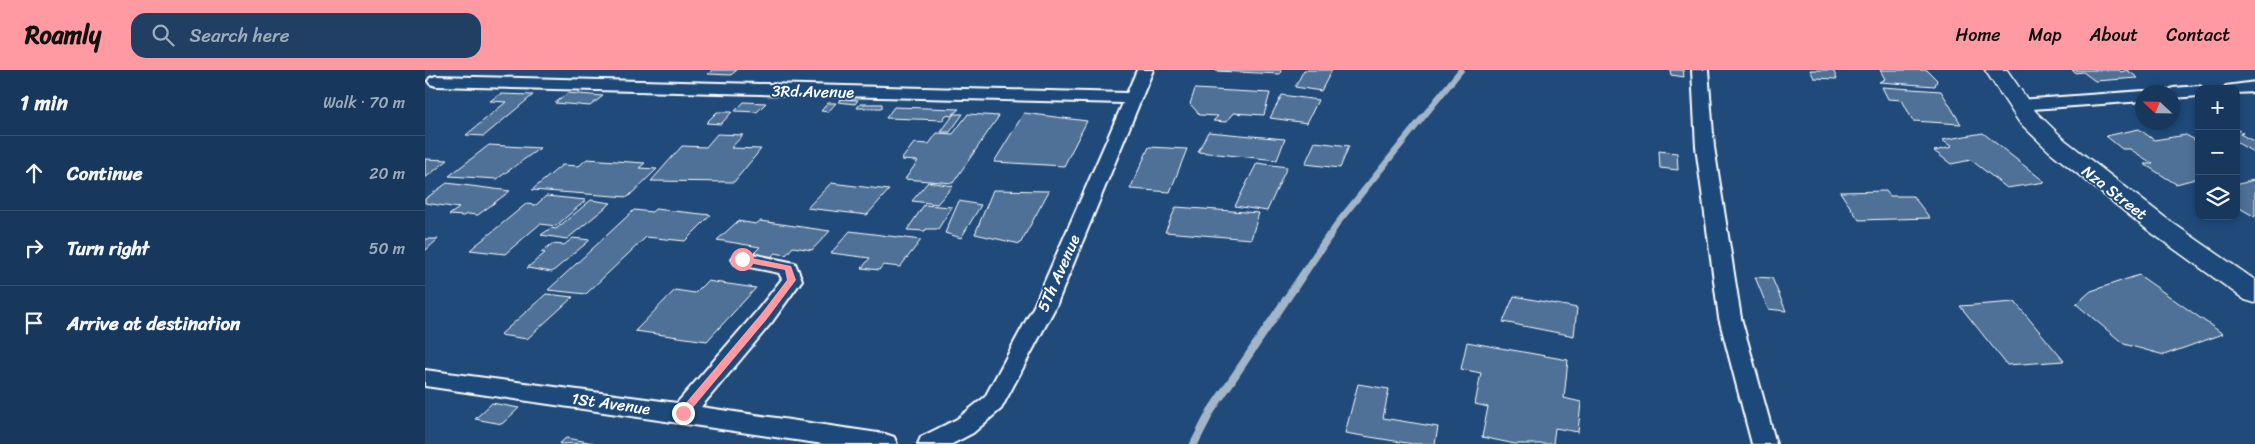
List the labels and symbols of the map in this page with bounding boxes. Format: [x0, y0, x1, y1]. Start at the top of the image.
street label: 3Rd Avenue [772, 76, 855, 107]
north arrow [2135, 85, 2180, 130]
street label: Nza Street [2075, 157, 2154, 228]
street label: 5Th Avenue [1028, 229, 1089, 317]
route start [731, 248, 754, 271]
street label: 1St Avenue [570, 384, 652, 423]
route end [672, 402, 695, 425]

